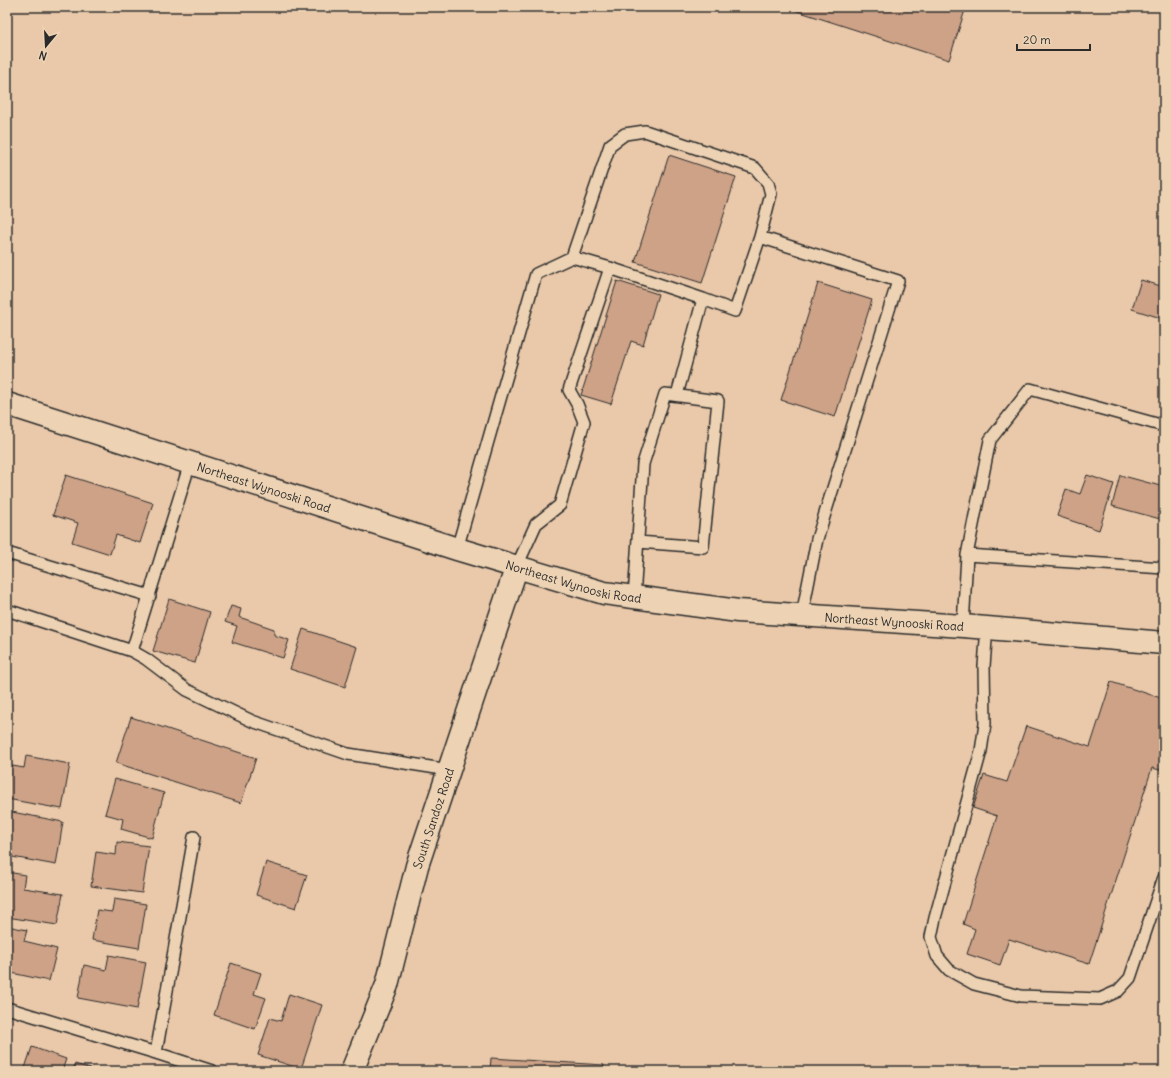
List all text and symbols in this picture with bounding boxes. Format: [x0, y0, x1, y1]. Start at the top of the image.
north arrow [26, 26, 66, 66]
scale bar [1017, 26, 1090, 52]
text: 20 m [1023, 32, 1051, 47]
text: N [37, 48, 49, 63]
street label: Northeast Wynooski Road [195, 458, 333, 515]
street label: Northeast Wynooski Road [504, 557, 642, 605]
street label: Northeast Wynooski Road [824, 609, 964, 634]
street label: South Sandoz Road [409, 766, 457, 870]

